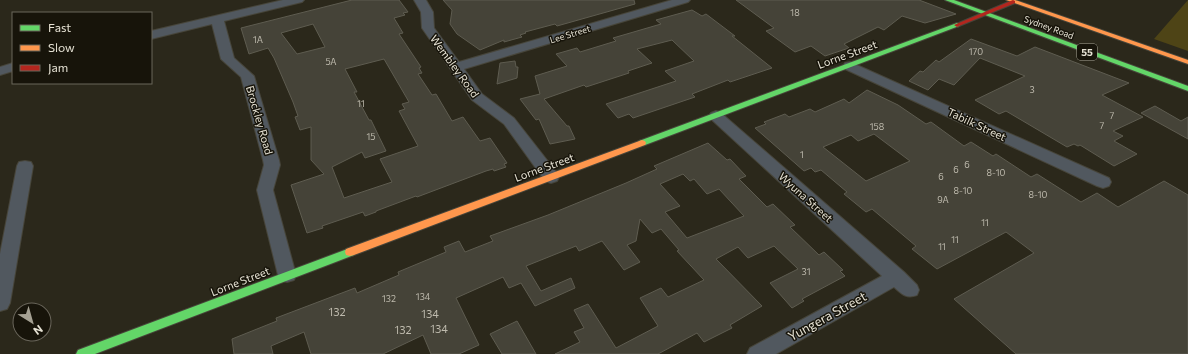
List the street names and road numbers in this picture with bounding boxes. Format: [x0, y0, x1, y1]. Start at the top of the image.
street label: Sydney Road [1023, 13, 1075, 41]
street label: Lee Street [548, 23, 592, 45]
street label: Wembley Road [428, 32, 482, 100]
street label: Lorne Street [815, 37, 879, 71]
road number: 55 [1077, 44, 1097, 60]
street label: Brockley Road [244, 84, 276, 156]
street label: Tabilk Street [946, 105, 1009, 143]
street label: Lorne Street [512, 150, 576, 184]
street label: Wyuna Street [776, 169, 836, 225]
street label: Lorne Street [208, 264, 272, 298]
street label: Yungera Street [785, 288, 869, 344]

